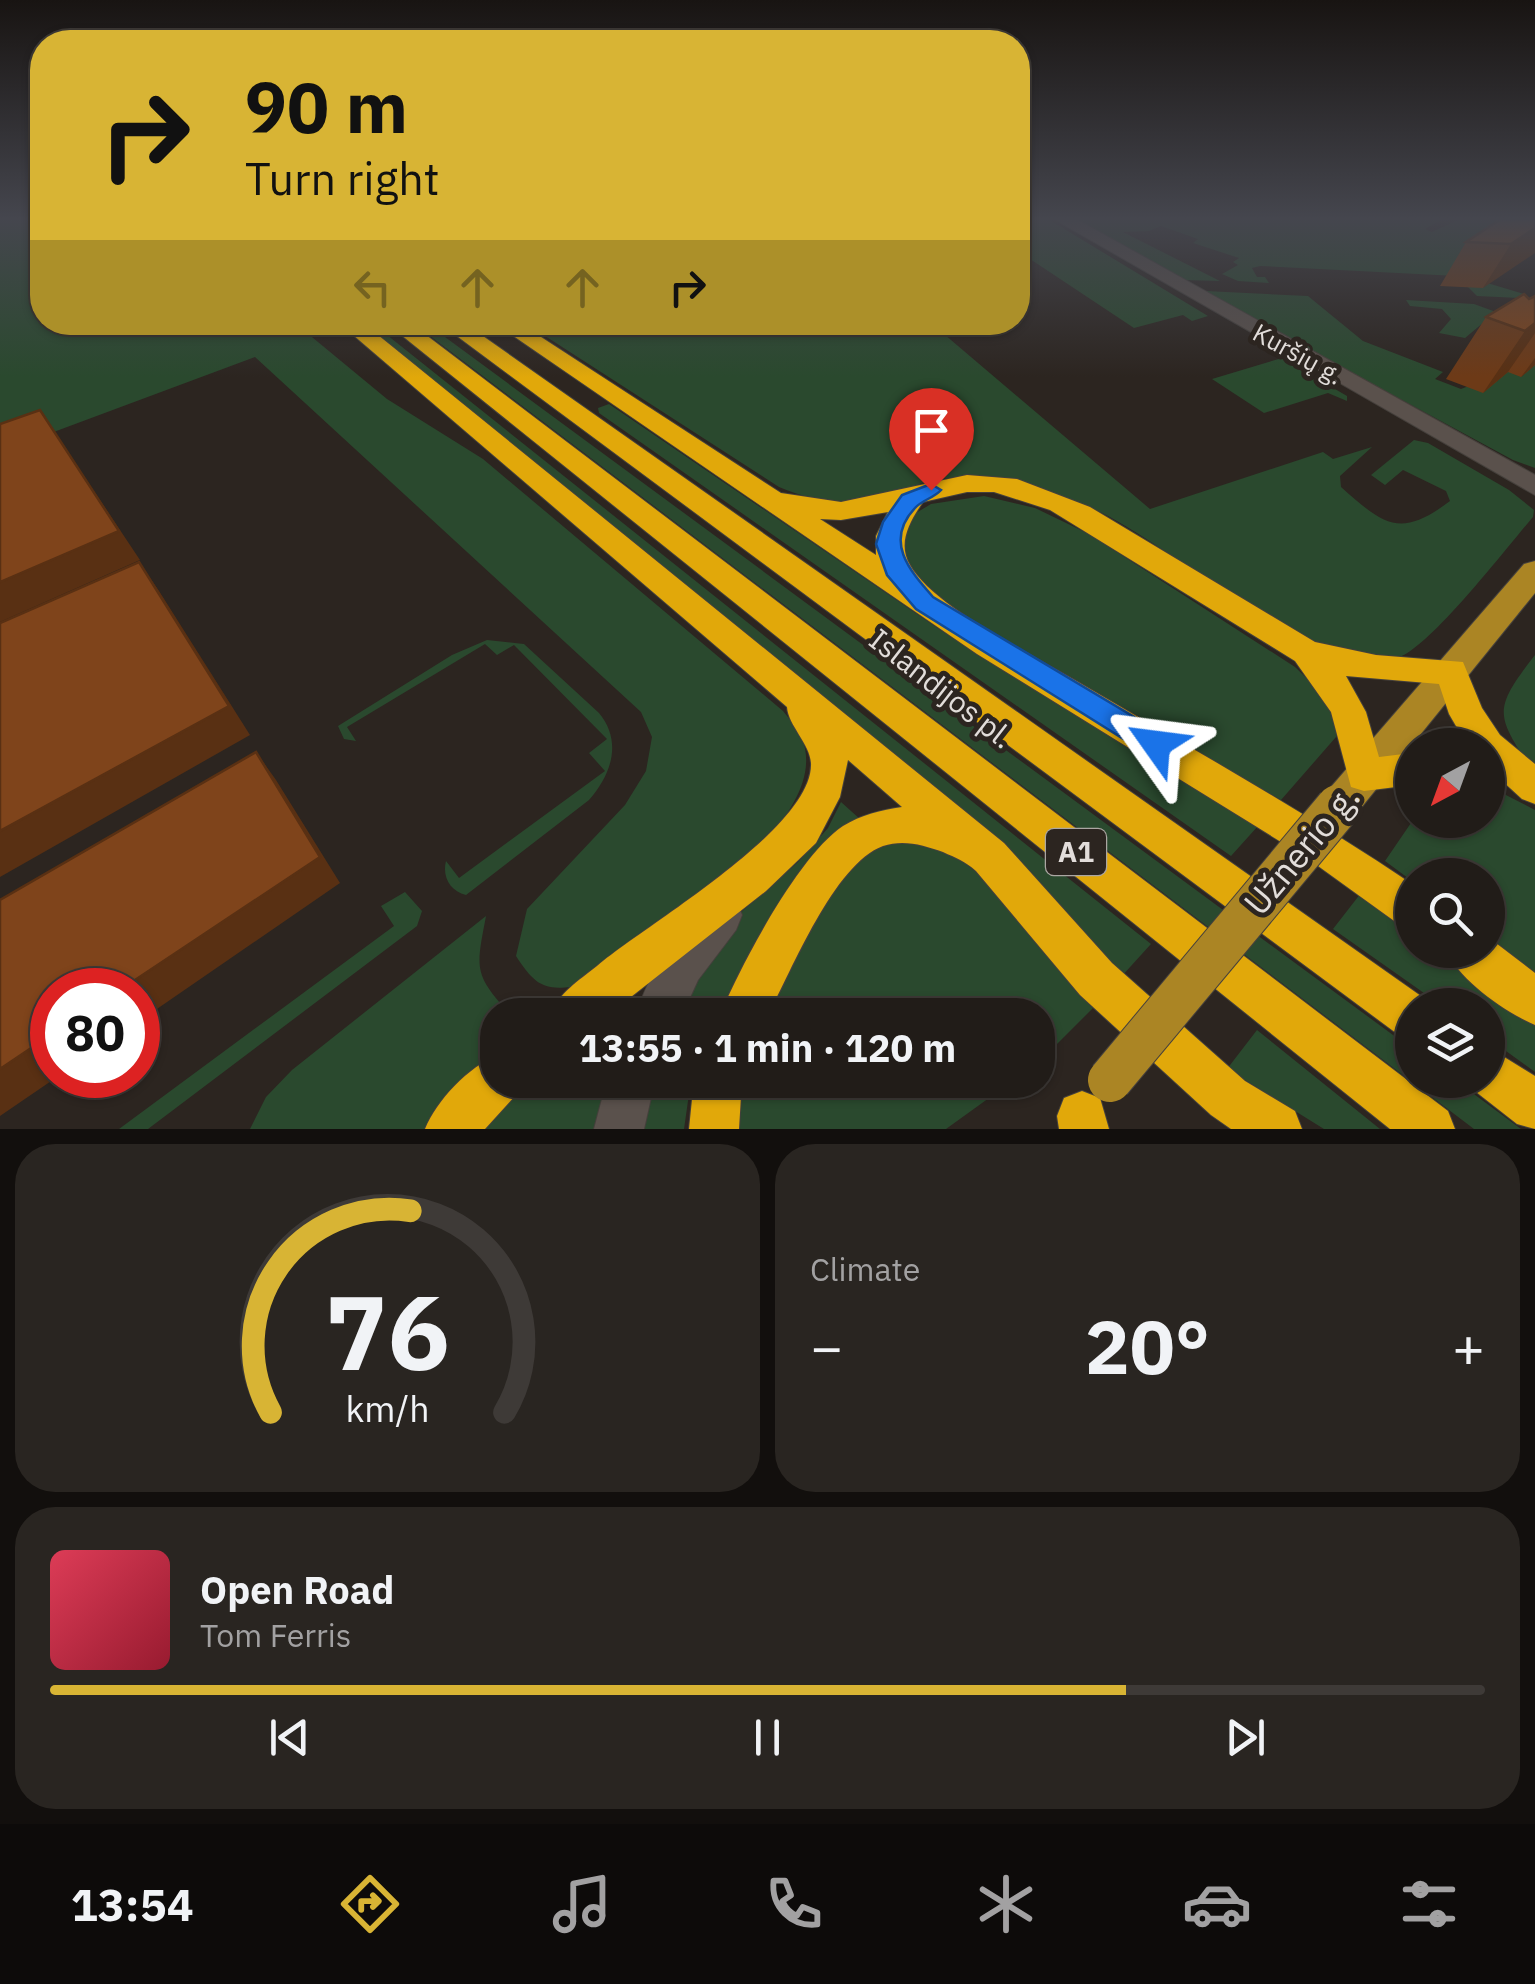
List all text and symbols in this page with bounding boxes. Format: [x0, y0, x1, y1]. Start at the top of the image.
text: 90 m [245, 61, 408, 152]
icon: right [80, 70, 210, 200]
text: Turn right [245, 149, 440, 207]
icon: left [345, 260, 400, 315]
icon: ahead [450, 260, 505, 315]
icon: ahead [555, 260, 610, 315]
icon: right [660, 260, 715, 315]
street label: Kuršių g. [1247, 315, 1349, 392]
pin [889, 388, 974, 491]
icon: arrive [904, 403, 959, 458]
street label: Islandijos pl. [862, 619, 1022, 756]
position arrow [1104, 692, 1208, 796]
north arrow [1395, 728, 1505, 838]
map controls [1395, 728, 1505, 1098]
street label: Užnerio g. [1233, 774, 1369, 924]
road number: A1 [1046, 829, 1106, 875]
button: search [1395, 858, 1505, 968]
speed limit sign: 80 [30, 968, 160, 1098]
button: layers [1395, 988, 1505, 1098]
text: 13:55 · 1 min · 120 m [579, 1023, 956, 1072]
text: Climate [810, 1248, 920, 1290]
text: 76 [325, 1263, 450, 1399]
text: 20° [1085, 1297, 1210, 1395]
text: − [810, 1311, 843, 1382]
text: + [1452, 1311, 1485, 1382]
text: km/h [345, 1385, 430, 1432]
text: Open Road [200, 1565, 394, 1614]
text: Tom Ferris [200, 1614, 351, 1656]
icon: previous [262, 1710, 317, 1765]
icon: pause [740, 1710, 795, 1765]
icon: next [1218, 1710, 1273, 1765]
icon: directions [335, 1869, 405, 1939]
icon: music [547, 1869, 617, 1939]
icon: phone [759, 1869, 829, 1939]
icon: climate [971, 1869, 1041, 1939]
icon: car [1182, 1869, 1252, 1939]
icon: filters [1394, 1869, 1464, 1939]
text: 13:54 [71, 1875, 194, 1933]

